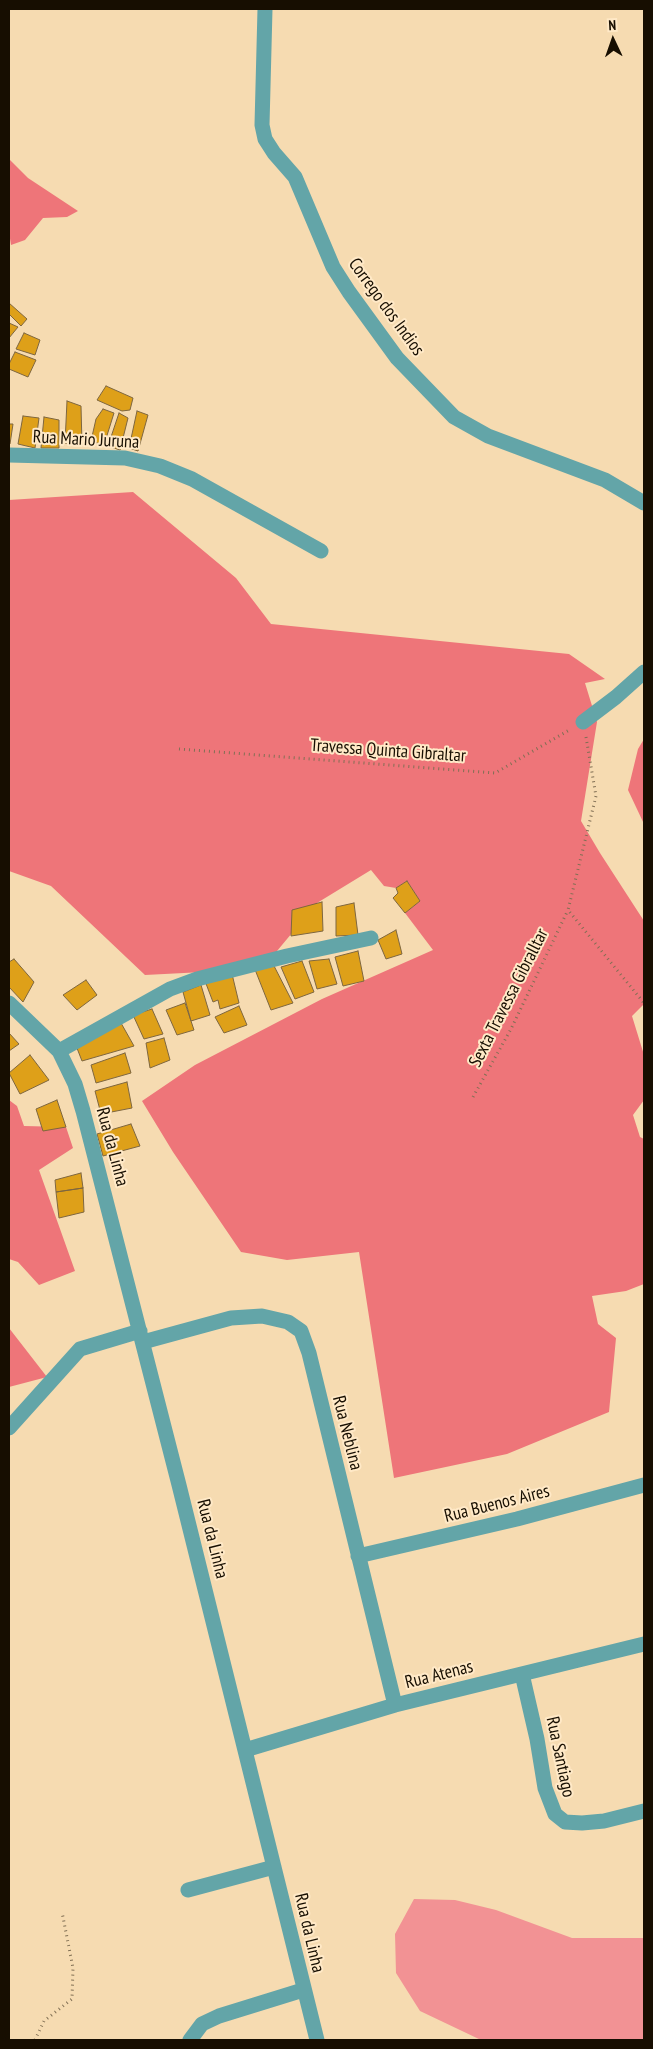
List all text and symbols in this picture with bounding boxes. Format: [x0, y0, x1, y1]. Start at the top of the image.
north arrow [588, 15, 638, 65]
text: N [608, 16, 616, 34]
street label: Corrego dos Indios [343, 254, 429, 360]
street label: Rua Mario Juruna [32, 426, 140, 454]
street label: Travessa Quinta Gibraltar [310, 735, 466, 767]
street label: Sexta Travessa Gibralltar [465, 925, 553, 1071]
street label: Rua da Linha [91, 1105, 133, 1189]
street label: Rua Neblina [327, 1394, 367, 1472]
street label: Rua Buenos Aires [442, 1481, 552, 1527]
street label: Rua da Linha [192, 1497, 232, 1581]
street label: Rua Atenas [403, 1656, 475, 1694]
street label: Rua Santiago [541, 1715, 579, 1799]
street label: Rua da Linha [289, 1891, 329, 1975]

